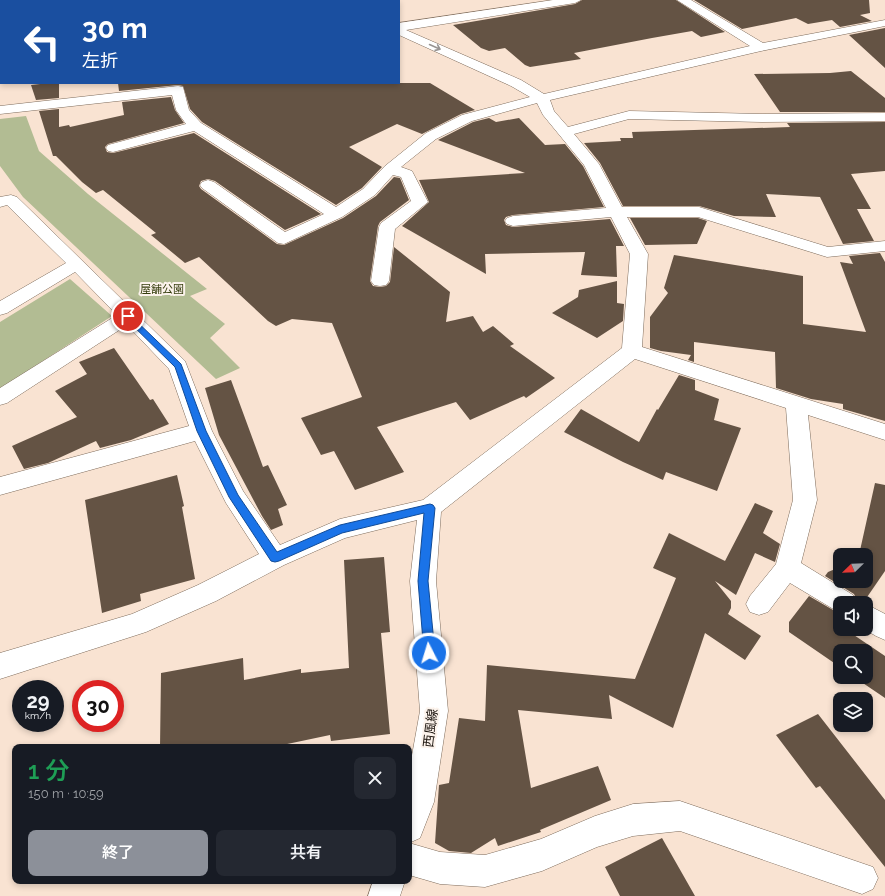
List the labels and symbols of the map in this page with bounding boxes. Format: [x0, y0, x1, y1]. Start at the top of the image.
one-way arrow [428, 44, 440, 51]
park label: 屋舗公園 [140, 283, 184, 296]
pin [111, 299, 145, 333]
north arrow [833, 548, 873, 588]
position arrow [408, 632, 450, 674]
speed limit sign: 30 [72, 680, 124, 732]
street label: 西風線 [421, 708, 440, 748]

